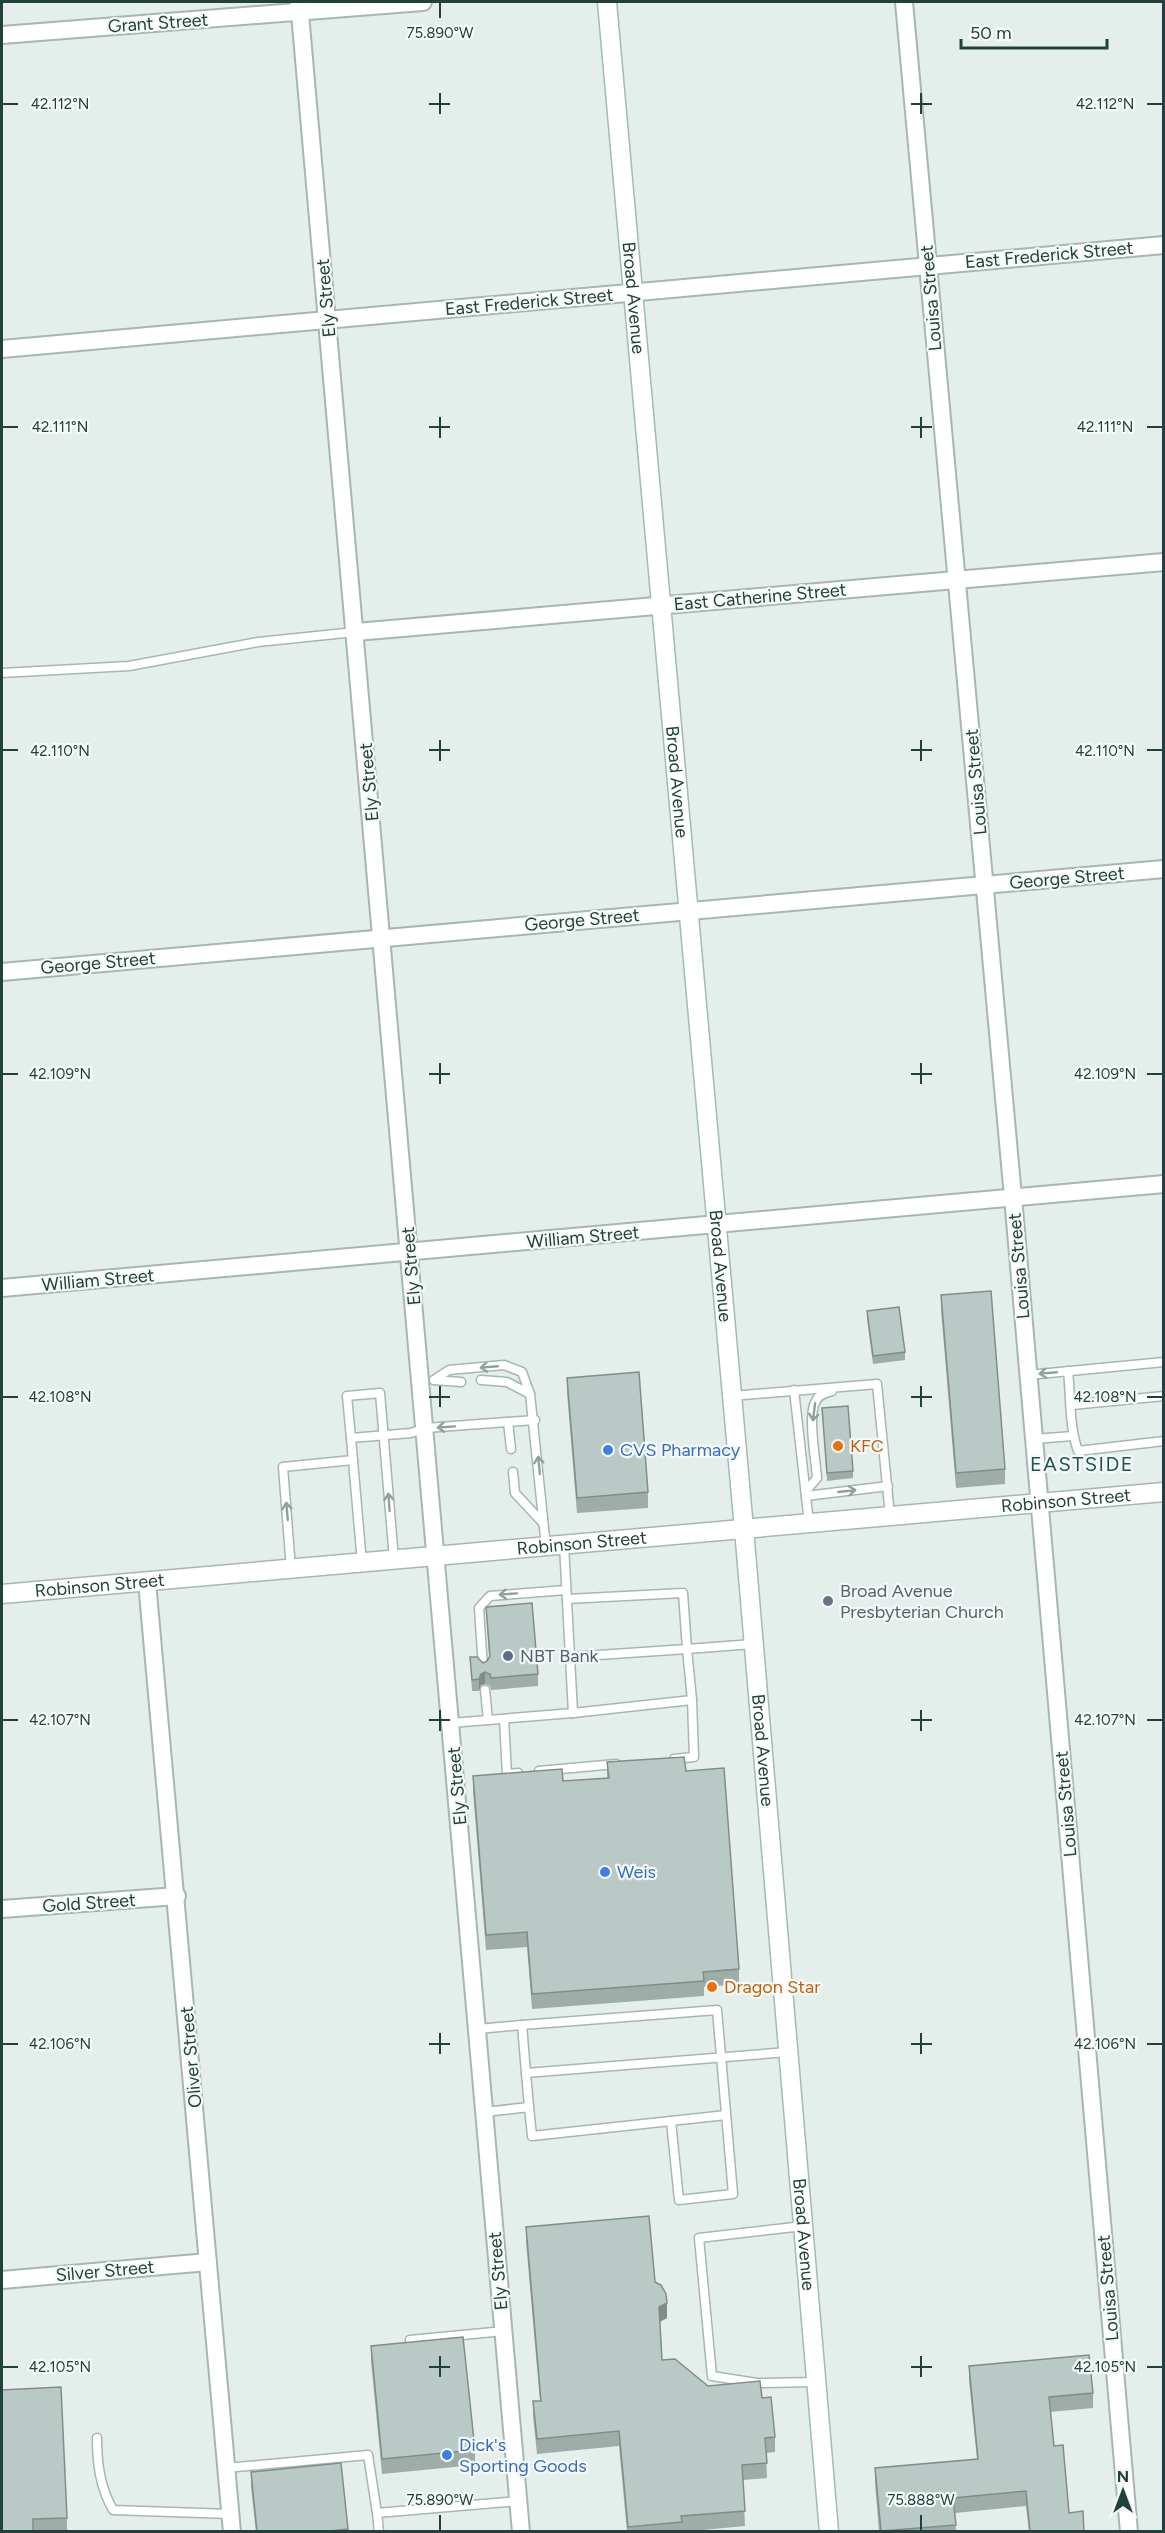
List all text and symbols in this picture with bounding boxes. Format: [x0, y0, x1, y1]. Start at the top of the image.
street label: Grant Street [107, 9, 209, 37]
scale bar [961, 12, 1106, 50]
text: 50 m [970, 22, 1012, 44]
text: 75.890°W [406, 24, 474, 42]
text: 42.112°N [31, 95, 89, 113]
text: 42.112°N [1076, 95, 1134, 113]
street label: East Frederick Street [964, 237, 1134, 273]
street label: Broad Avenue [618, 241, 650, 355]
street label: Louisa Street [915, 244, 947, 352]
street label: Ely Street [312, 258, 340, 338]
street label: East Frederick Street [444, 284, 614, 320]
text: 42.111°N [32, 418, 88, 436]
text: 42.111°N [1077, 418, 1133, 436]
street label: East Catherine Street [673, 578, 847, 616]
street label: Broad Avenue [661, 725, 693, 839]
street label: Louisa Street [960, 728, 992, 836]
text: 42.110°N [30, 742, 90, 760]
street label: Ely Street [355, 742, 383, 822]
text: 42.110°N [1075, 742, 1135, 760]
street label: George Street [1009, 862, 1126, 894]
street label: George Street [524, 904, 641, 936]
street label: George Street [40, 947, 157, 979]
text: 42.109°N [29, 1065, 91, 1083]
text: 42.109°N [1074, 1065, 1136, 1083]
street label: Broad Avenue [704, 1209, 736, 1323]
street label: Louisa Street [1003, 1212, 1035, 1320]
street label: William Street [526, 1221, 640, 1253]
street label: Ely Street [397, 1226, 425, 1306]
street label: William Street [41, 1264, 155, 1296]
one-way arrow [479, 1361, 499, 1372]
one-way arrow [1039, 1368, 1058, 1379]
text: 42.108°N [29, 1388, 92, 1406]
text: 42.108°N [1074, 1388, 1137, 1406]
one-way arrow [808, 1401, 819, 1421]
one-way arrow [437, 1422, 457, 1433]
place label: KFC [850, 1435, 884, 1457]
place label: CVS Pharmacy [620, 1439, 741, 1461]
marker: KFC [831, 1439, 845, 1453]
marker: CVS Pharmacy [601, 1443, 615, 1457]
district label: EASTSIDE [1030, 1452, 1134, 1476]
one-way arrow [533, 1456, 544, 1476]
street label: Robinson Street [1000, 1484, 1132, 1517]
one-way arrow [837, 1485, 856, 1496]
one-way arrow [383, 1492, 394, 1512]
one-way arrow [281, 1501, 292, 1521]
street label: Robinson Street [516, 1526, 648, 1560]
street label: Robinson Street [34, 1569, 166, 1602]
place label: Broad Avenue Presbyterian Church [840, 1580, 1004, 1623]
one-way arrow [498, 1589, 518, 1600]
marker: Broad Avenue Presbyterian Church [821, 1594, 835, 1608]
place label: NBT Bank [520, 1645, 599, 1667]
marker: NBT Bank [501, 1649, 515, 1663]
street label: Broad Avenue [747, 1693, 778, 1807]
text: 42.107°N [29, 1711, 91, 1729]
text: 42.107°N [1074, 1711, 1136, 1729]
street label: Ely Street [443, 1746, 471, 1826]
street label: Louisa Street [1050, 1750, 1082, 1858]
place label: Weis [617, 1861, 656, 1883]
marker: Weis [598, 1865, 612, 1879]
street label: Gold Street [42, 1889, 137, 1917]
place label: Dragon Star [724, 1976, 820, 1998]
marker: Dragon Star [705, 1980, 719, 1994]
street label: Oliver Street [176, 2005, 206, 2109]
text: 42.106°N [29, 2035, 91, 2053]
text: 42.106°N [1074, 2035, 1136, 2053]
street label: Broad Avenue [788, 2177, 820, 2292]
street label: Ely Street [484, 2231, 512, 2311]
street label: Louisa Street [1092, 2234, 1124, 2342]
street label: Silver Street [55, 2256, 156, 2286]
text: 42.105°N [29, 2358, 91, 2376]
text: 42.105°N [1074, 2358, 1136, 2376]
place label: Dick's Sporting Goods [459, 2434, 587, 2477]
marker: Dick's Sporting Goods [440, 2448, 454, 2462]
north arrow [1093, 2461, 1153, 2521]
text: N [1117, 2467, 1129, 2486]
text: 75.890°W [406, 2491, 474, 2509]
text: 75.888°W [887, 2491, 955, 2509]

